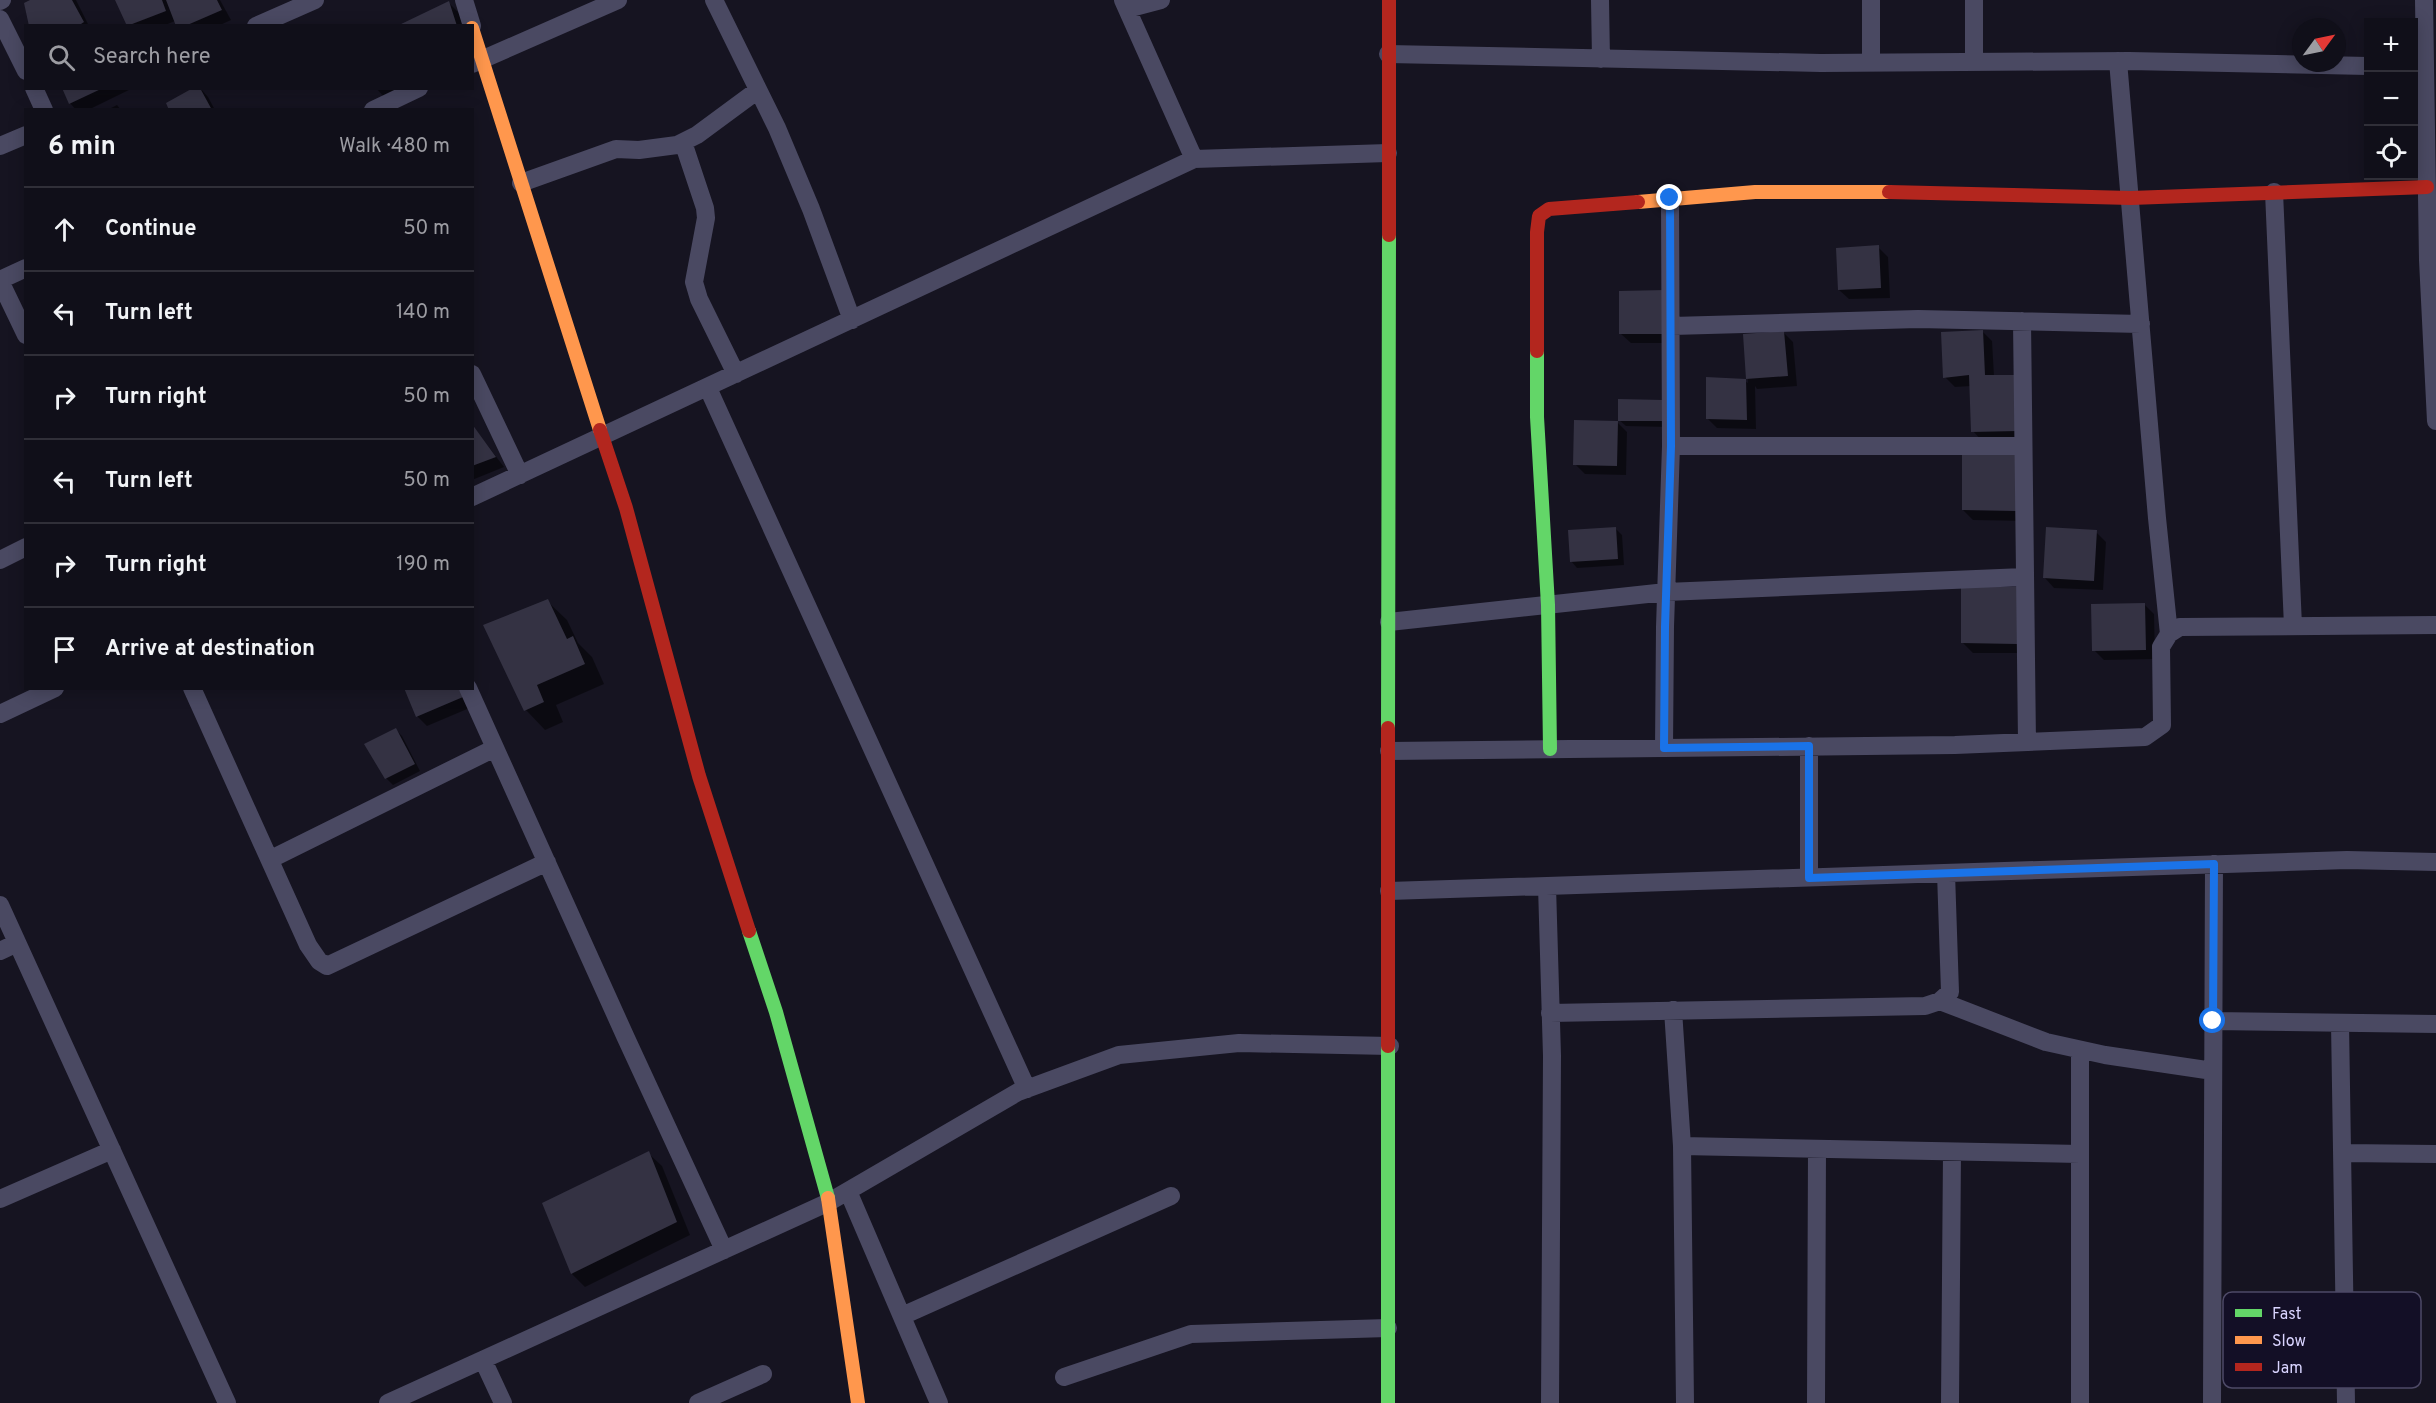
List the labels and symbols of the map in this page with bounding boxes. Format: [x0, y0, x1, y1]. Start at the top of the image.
north arrow [2292, 18, 2346, 72]
route end [1656, 184, 1682, 210]
route start [2199, 1007, 2225, 1033]
legend [2223, 1292, 2421, 1388]
text: Fast [2272, 1305, 2302, 1325]
text: Slow [2272, 1332, 2306, 1352]
text: Jam [2272, 1359, 2303, 1379]

